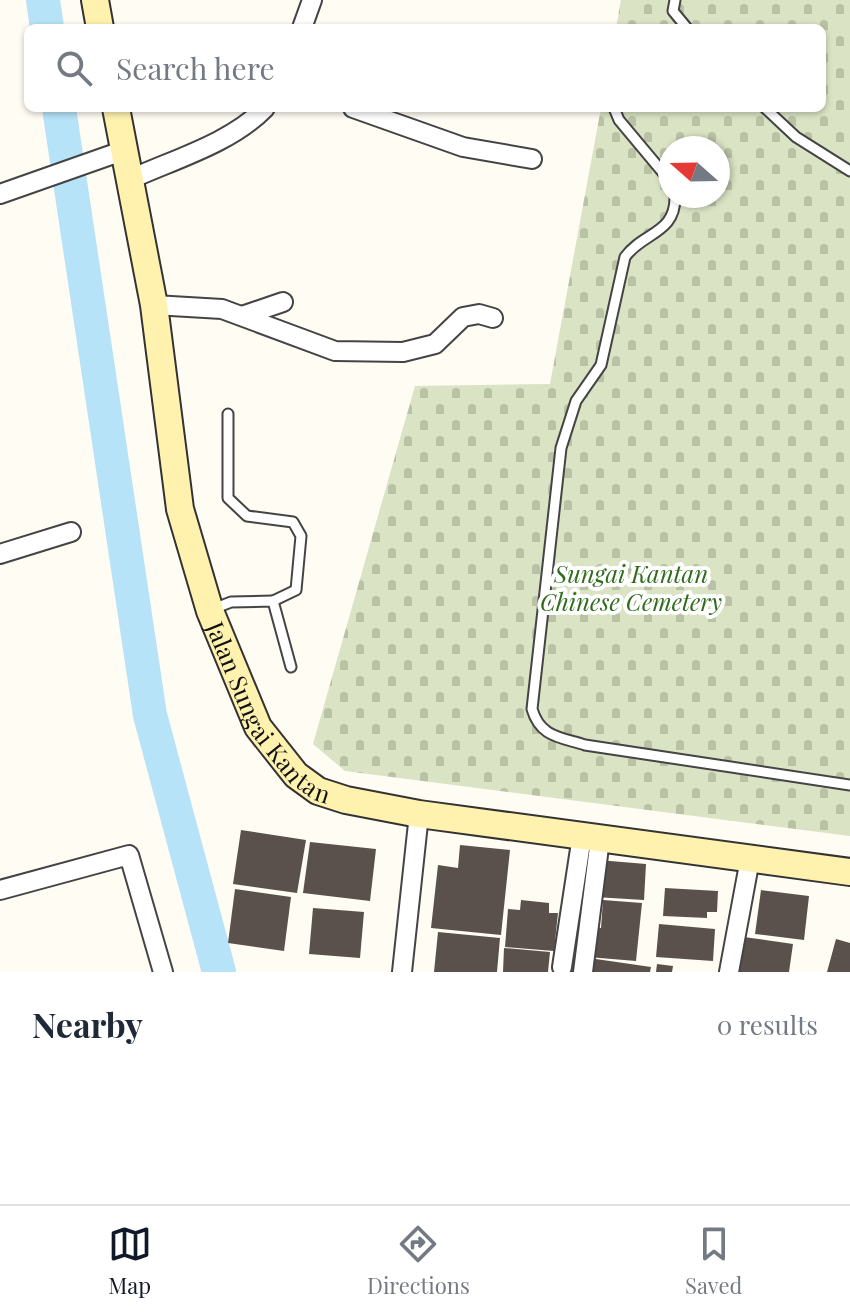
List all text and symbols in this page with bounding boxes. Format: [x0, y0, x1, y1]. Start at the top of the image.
search box [24, 24, 826, 112]
icon: search [52, 46, 96, 90]
text: Search here [116, 48, 275, 88]
north arrow [658, 136, 730, 208]
park label: Sungai Kantan Chinese Cemetery [540, 557, 722, 617]
street label: Jalan Sungai Kantan [200, 616, 335, 810]
text: Nearby [32, 1001, 143, 1047]
text: 0 results [717, 1007, 818, 1042]
tab: Map [108, 1222, 152, 1300]
tab: Directions [367, 1222, 470, 1300]
tab: Saved [685, 1222, 742, 1300]

